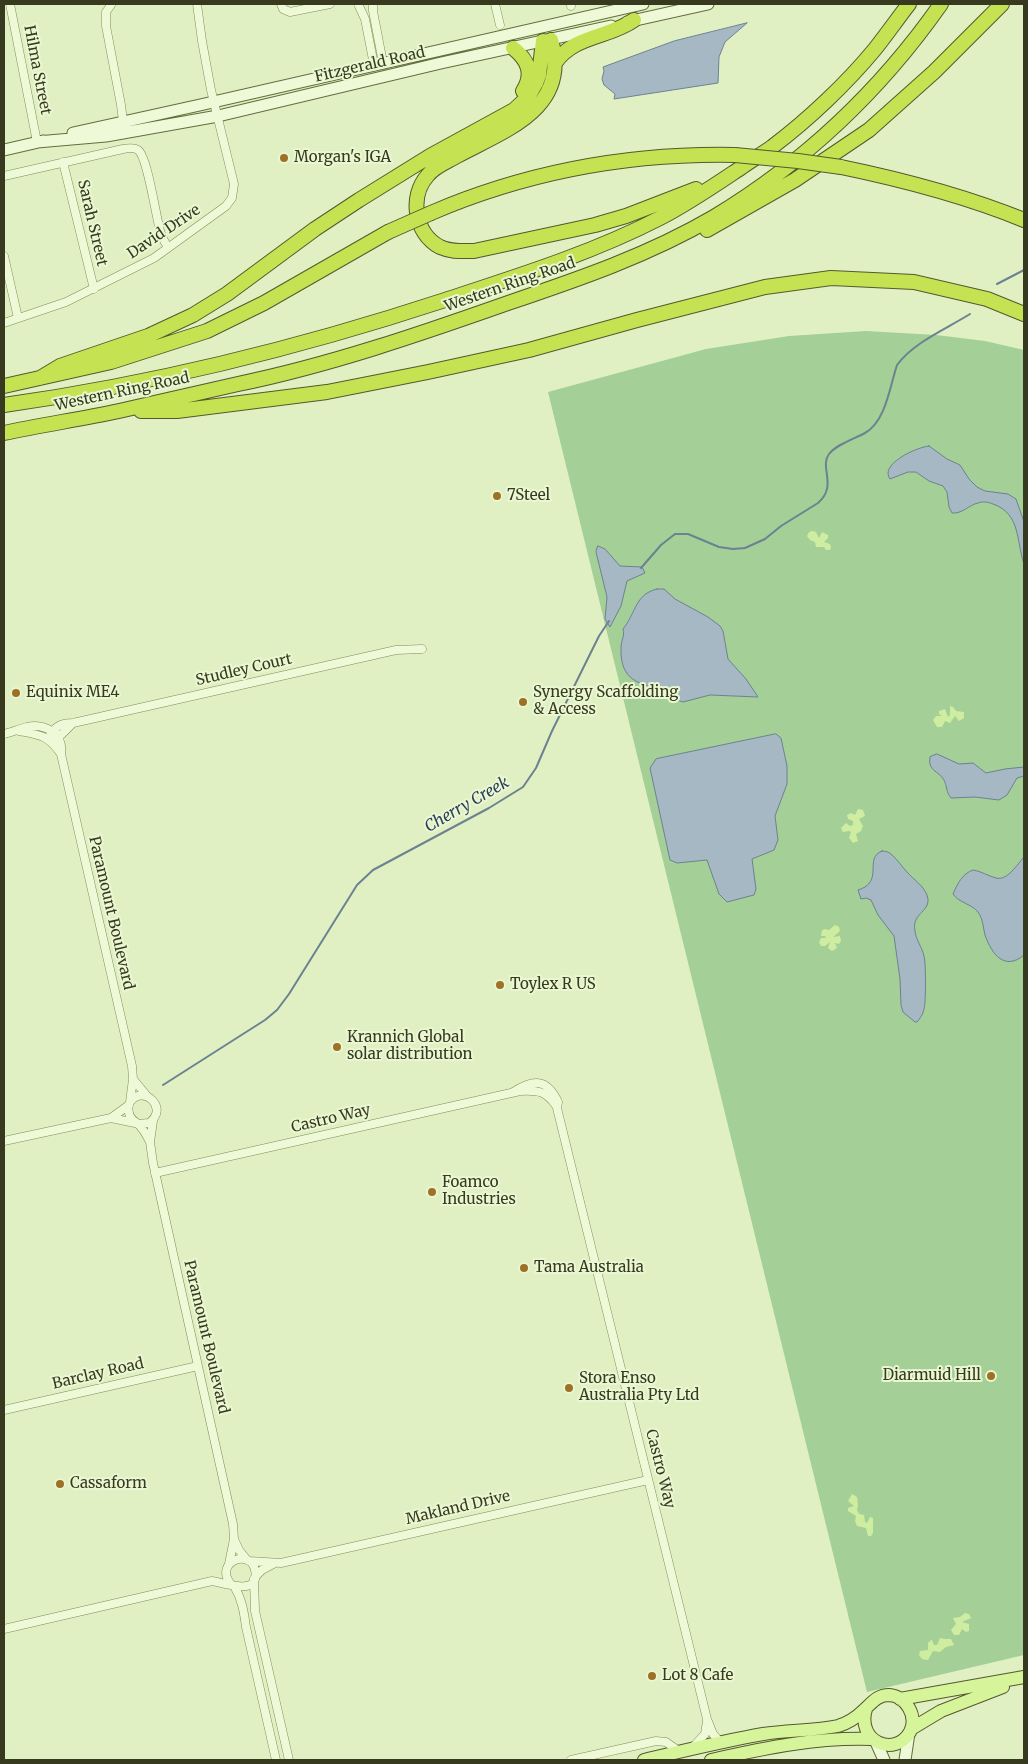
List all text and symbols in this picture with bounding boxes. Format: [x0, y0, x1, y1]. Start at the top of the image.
street label: Hilma Street [19, 24, 55, 116]
street label: Fitzgerald Road [313, 44, 427, 86]
place label: Morgan's IGA [294, 149, 391, 167]
marker: Morgan's IGA [278, 152, 290, 164]
street label: Sarah Street [73, 178, 111, 268]
street label: David Drive [124, 201, 204, 263]
street label: Western Ring Road [442, 254, 578, 316]
street label: Western Ring Road [53, 369, 191, 415]
place label: 7Steel [507, 487, 550, 505]
marker: 7Steel [491, 490, 503, 502]
street label: Studley Court [194, 650, 294, 690]
place label: Equinix ME4 [26, 684, 120, 702]
place label: Synergy Scaffolding & Access [533, 684, 678, 719]
marker: Equinix ME4 [10, 687, 22, 699]
marker: Synergy Scaffolding & Access [517, 696, 529, 708]
water label: Cherry Creek [421, 773, 513, 837]
street label: Paramount Boulevard [85, 834, 137, 992]
place label: Toylex R US [510, 976, 596, 994]
marker: Toylex R US [494, 979, 506, 991]
place label: Krannich Global solar distribution [347, 1029, 472, 1064]
marker: Krannich Global solar distribution [331, 1041, 343, 1053]
street label: Castro Way [290, 1101, 372, 1137]
place label: Foamco Industries [442, 1174, 516, 1209]
marker: Foamco Industries [426, 1186, 438, 1198]
street label: Paramount Boulevard [180, 1258, 232, 1416]
place label: Tama Australia [534, 1259, 644, 1277]
marker: Tama Australia [518, 1262, 530, 1274]
street label: Barclay Road [50, 1355, 146, 1393]
place label: Diarmuid Hill [883, 1367, 981, 1385]
place label: Stora Enso Australia Pty Ltd [579, 1370, 699, 1405]
marker: Diarmuid Hill [985, 1370, 997, 1382]
marker: Stora Enso Australia Pty Ltd [563, 1382, 575, 1394]
street label: Castro Way [641, 1428, 679, 1510]
place label: Cassaform [70, 1475, 147, 1493]
marker: Cassaform [54, 1478, 66, 1490]
street label: Makland Drive [404, 1487, 512, 1529]
place label: Lot 8 Cafe [662, 1667, 733, 1685]
marker: Lot 8 Cafe [646, 1670, 658, 1682]

